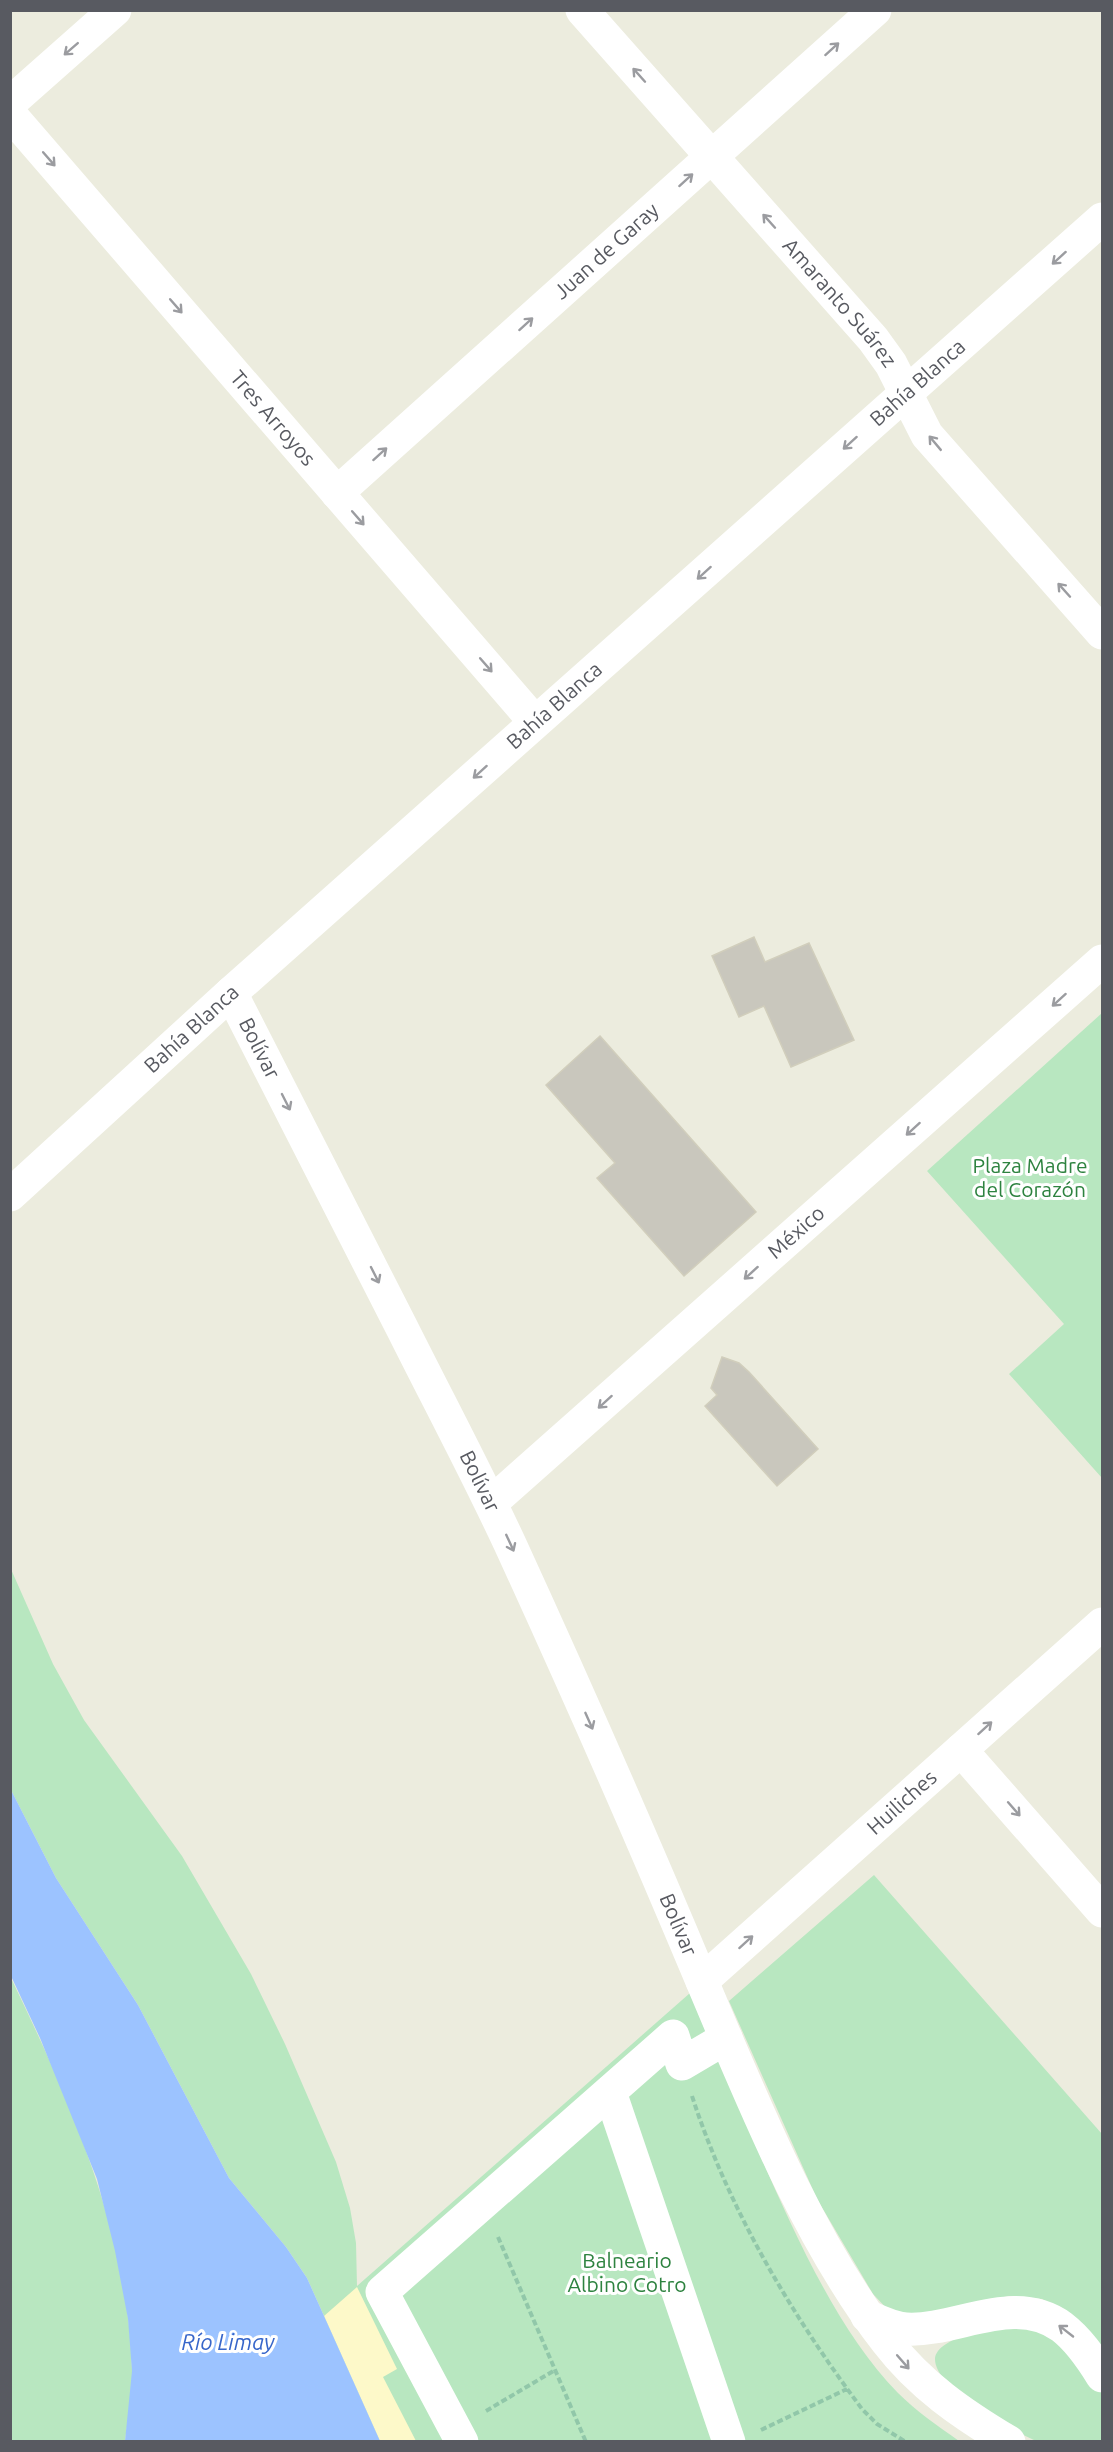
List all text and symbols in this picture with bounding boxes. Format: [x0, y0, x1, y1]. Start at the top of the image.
one-way arrow [64, 42, 79, 56]
one-way arrow [824, 42, 839, 56]
one-way arrow [632, 68, 646, 83]
one-way arrow [42, 151, 56, 166]
one-way arrow [679, 172, 694, 187]
street label: Juan de Garay [548, 197, 663, 304]
one-way arrow [762, 214, 776, 229]
street label: Amaranto Suárez [779, 233, 902, 371]
one-way arrow [1052, 251, 1067, 265]
one-way arrow [169, 298, 183, 313]
one-way arrow [518, 317, 533, 331]
street label: Bahía Blanca [865, 334, 969, 431]
street label: Tres Arroyos [226, 365, 321, 470]
one-way arrow [928, 435, 941, 451]
one-way arrow [842, 437, 858, 450]
one-way arrow [372, 447, 387, 461]
one-way arrow [351, 510, 365, 525]
one-way arrow [697, 566, 712, 580]
one-way arrow [1057, 582, 1071, 597]
street label: Bahía Blanca [501, 656, 606, 753]
one-way arrow [479, 657, 493, 672]
one-way arrow [472, 765, 487, 779]
street label: Bahía Blanca [139, 979, 243, 1077]
one-way arrow [1052, 993, 1067, 1007]
street label: Bolívar [235, 1013, 286, 1082]
one-way arrow [281, 1092, 292, 1110]
one-way arrow [906, 1122, 921, 1136]
park label: Plaza Madre del Corazón [973, 1153, 1087, 1201]
street label: México [762, 1200, 829, 1263]
one-way arrow [370, 1266, 381, 1284]
one-way arrow [743, 1266, 759, 1279]
one-way arrow [598, 1395, 613, 1409]
street label: Bolívar [455, 1446, 506, 1515]
one-way arrow [504, 1534, 516, 1552]
one-way arrow [584, 1712, 595, 1730]
one-way arrow [978, 1721, 993, 1735]
street label: Huiliches [862, 1765, 941, 1839]
one-way arrow [1007, 1802, 1021, 1817]
street label: Bolívar [655, 1890, 703, 1959]
one-way arrow [738, 1935, 753, 1949]
park label: Balneario Albino Cotro [567, 2248, 687, 2296]
one-way arrow [1058, 2324, 1074, 2337]
water label: Río Limay [182, 2329, 275, 2354]
one-way arrow [896, 2354, 910, 2369]

